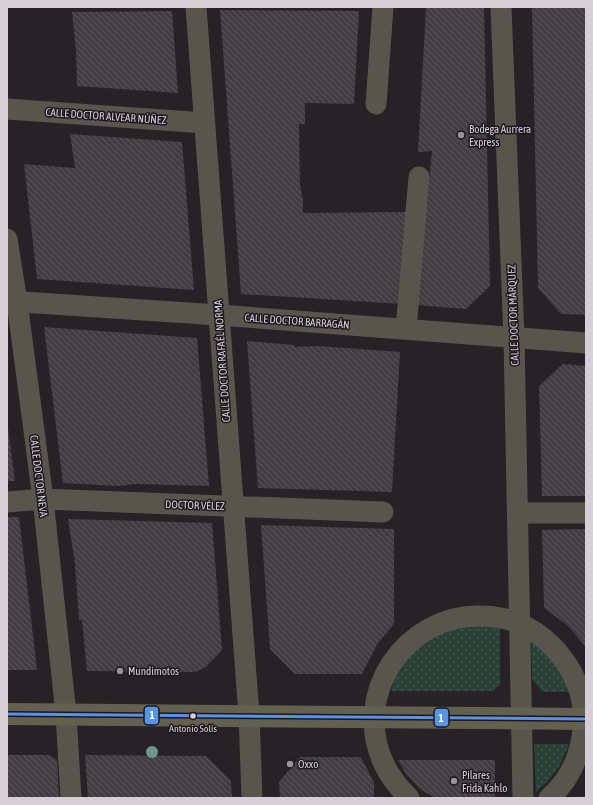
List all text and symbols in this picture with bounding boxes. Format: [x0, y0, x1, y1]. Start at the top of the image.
street label: CALLE DOCTOR ALVEAR NÚÑEZ [45, 106, 167, 126]
place label: Bodega Aurrera Express [469, 123, 531, 148]
marker: Bodega Aurrera Express [456, 130, 466, 140]
street label: CALLE DOCTOR MÁRQUEZ [505, 264, 521, 366]
street label: CALLE DOCTOR RAFAÉL NORMA [212, 299, 232, 423]
street label: CALLE DOCTOR BARRAGÁN [244, 311, 350, 331]
street label: CALLE DOCTOR NEVA [28, 434, 50, 518]
street label: DOCTOR VÉLEZ [165, 498, 225, 512]
place label: Mundimotos [128, 665, 179, 677]
marker: Mundimotos [115, 666, 125, 676]
line badge: 1 [144, 706, 159, 725]
line badge: 1 [434, 708, 449, 727]
text: 1 [149, 709, 155, 721]
marker: Antonio Solís [188, 711, 198, 721]
text: 1 [438, 712, 444, 724]
place label: Antonio Solís [169, 723, 217, 734]
place label: Oxxo [298, 758, 318, 770]
marker: Oxxo [285, 759, 295, 769]
place label: Pilares Frida Kahlo [462, 769, 507, 794]
marker: Pilares Frida Kahlo [449, 776, 459, 786]

